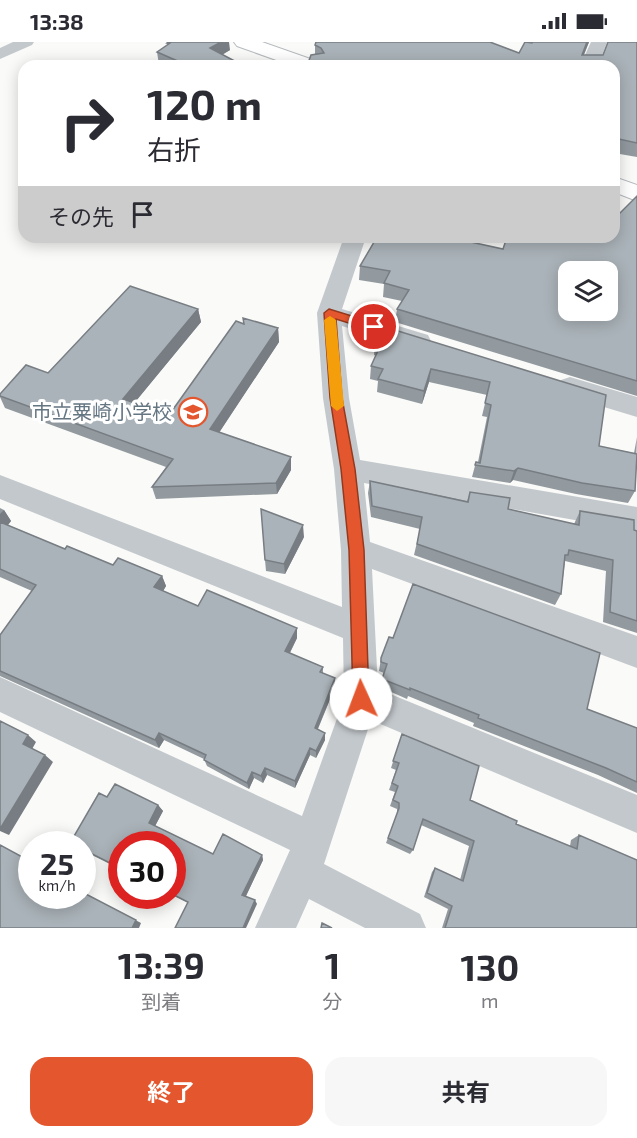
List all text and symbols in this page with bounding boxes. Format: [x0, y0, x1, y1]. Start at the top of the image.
text: 13:38 [30, 8, 84, 34]
text: 120 m [147, 78, 262, 128]
icon: right [48, 84, 126, 162]
text: 右折 [147, 133, 201, 165]
icon: arrive [126, 198, 159, 231]
text: その先 [48, 203, 114, 229]
map controls [558, 261, 618, 321]
button: layers [558, 261, 618, 321]
pin [348, 301, 399, 352]
icon: arrive [357, 310, 390, 343]
school or university icon: 市立粟崎小学校 [177, 396, 209, 428]
place label: 市立粟崎小学校 [32, 399, 172, 423]
position arrow [329, 667, 393, 731]
speed limit sign: 30 [108, 831, 186, 909]
text: 25 [40, 845, 74, 881]
text: km/h [38, 876, 76, 894]
text: 13:39 [118, 943, 205, 986]
text: 1 [325, 943, 340, 986]
text: 130 [460, 945, 519, 988]
text: m [481, 988, 499, 1012]
text: 到着 [141, 989, 181, 1013]
text: 分 [323, 989, 343, 1013]
button: 終了 [30, 1057, 313, 1126]
button: 共有 [325, 1057, 607, 1126]

